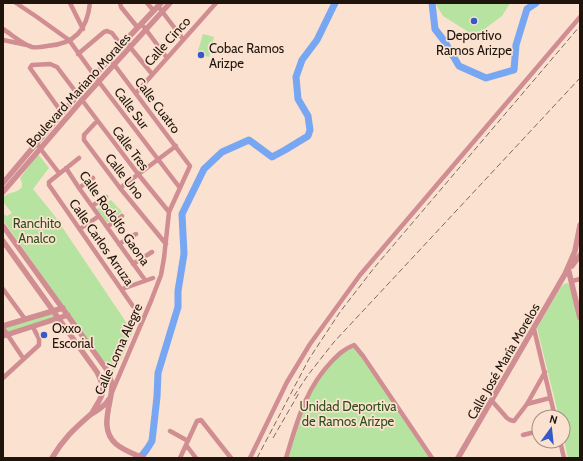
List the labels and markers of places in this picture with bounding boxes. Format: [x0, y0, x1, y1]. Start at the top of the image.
marker: Deportivo Ramos Arizpe [469, 16, 479, 26]
place label: Deportivo Ramos Arizpe [436, 27, 512, 58]
place label: Cobac Ramos Arizpe [209, 40, 285, 71]
marker: Cobac Ramos Arizpe [196, 50, 206, 60]
place label: Oxxo Escorial [52, 320, 94, 351]
marker: Oxxo Escorial [39, 330, 49, 340]

